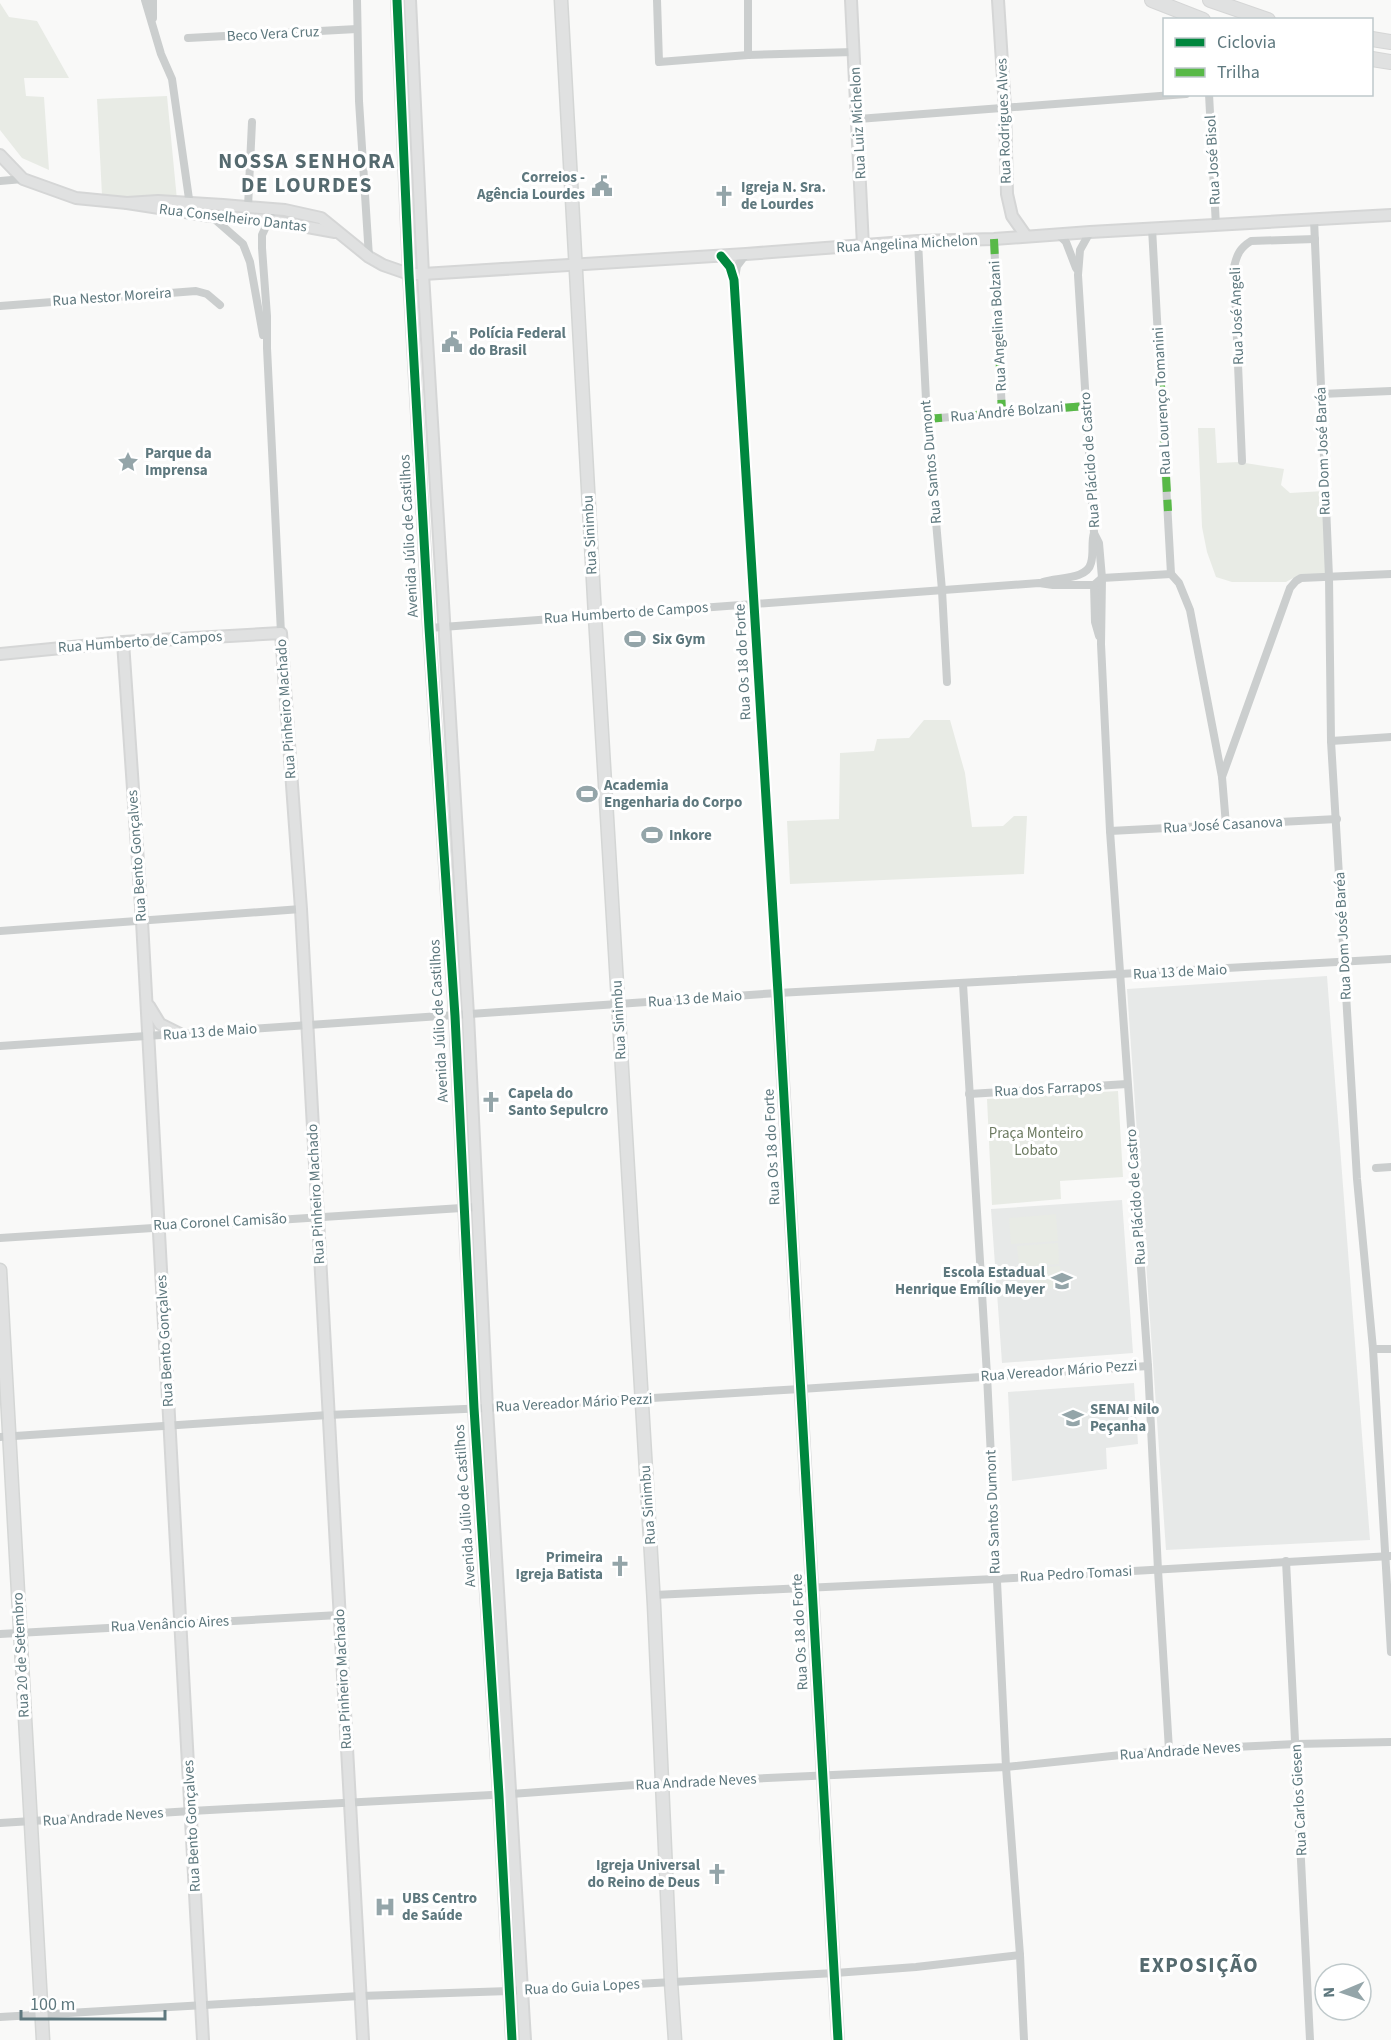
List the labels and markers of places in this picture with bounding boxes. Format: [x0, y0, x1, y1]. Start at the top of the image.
place label: Correios - Agência Lourdes [476, 167, 585, 205]
public building icon: Correios - Agência Lourdes [590, 174, 614, 198]
place label: Igreja N. Sra. de Lourdes [741, 177, 826, 215]
church icon: Igreja N. Sra. de Lourdes [712, 184, 736, 208]
place label: Polícia Federal do Brasil [469, 323, 567, 361]
public building icon: Polícia Federal do Brasil [440, 330, 464, 354]
place label: Parque da Imprensa [145, 443, 212, 481]
place icon: Parque da Imprensa [116, 450, 140, 474]
sports icon: Six Gym [623, 627, 647, 651]
place label: Six Gym [652, 629, 705, 650]
place label: Academia Engenharia do Corpo [603, 775, 742, 813]
sports icon: Academia Engenharia do Corpo [575, 782, 599, 806]
sports icon: Inkore [640, 823, 664, 847]
place label: Inkore [669, 825, 712, 846]
place label: Capela do Santo Sepulcro [508, 1083, 608, 1121]
church icon: Capela do Santo Sepulcro [479, 1090, 503, 1114]
place label: Escola Estadual Henrique Emílio Meyer [895, 1262, 1046, 1300]
school or university icon: Escola Estadual Henrique Emílio Meyer [1050, 1269, 1074, 1293]
place label: SENAI Nilo Peçanha [1090, 1399, 1159, 1437]
school or university icon: SENAI Nilo Peçanha [1061, 1406, 1085, 1430]
place label: Primeira Igreja Batista [516, 1547, 603, 1585]
church icon: Primeira Igreja Batista [608, 1554, 632, 1578]
place label: Igreja Universal do Reino de Deus [587, 1855, 701, 1893]
church icon: Igreja Universal do Reino de Deus [705, 1862, 729, 1886]
place label: UBS Centro de Saúde [402, 1888, 477, 1926]
hospital icon: UBS Centro de Saúde [373, 1895, 397, 1919]

